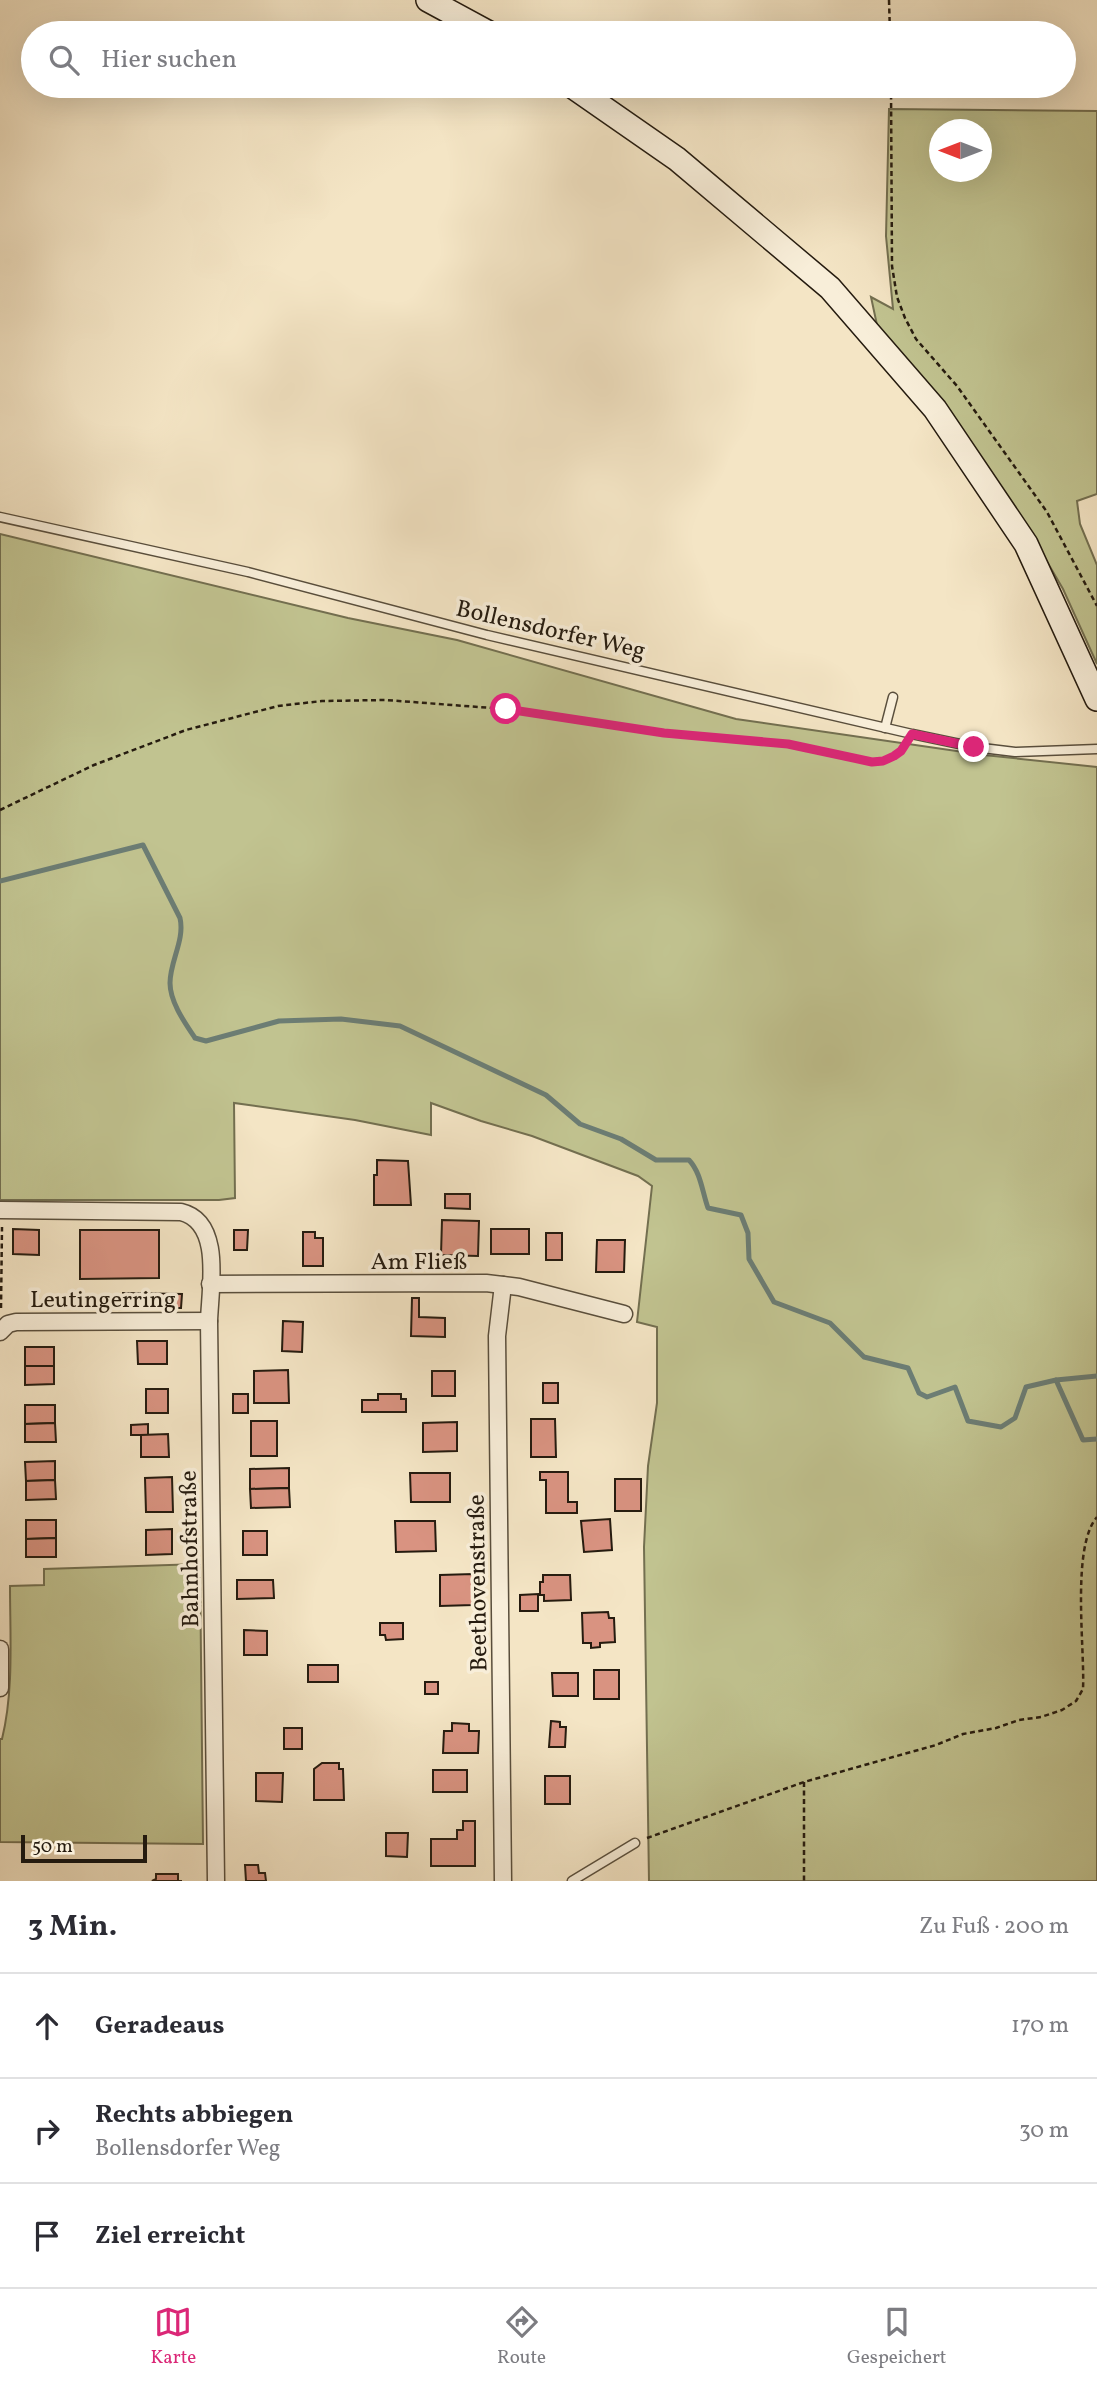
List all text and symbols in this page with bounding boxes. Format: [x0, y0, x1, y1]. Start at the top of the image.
search box [21, 21, 1076, 98]
icon: search [45, 41, 83, 79]
text: Hier suchen [101, 42, 237, 78]
north arrow [929, 119, 992, 182]
street label: Bollensdorfer Weg [452, 593, 649, 669]
route start [490, 693, 521, 724]
route end [958, 731, 989, 762]
street label: Am Fließ [371, 1246, 467, 1280]
street label: Leutingerring [30, 1284, 176, 1318]
street label: Bahnhofstraße [173, 1470, 209, 1628]
street label: Beethovenstraße [460, 1494, 498, 1672]
scale bar [21, 1832, 147, 1864]
text: 50 m [32, 1834, 73, 1860]
text: 3 Min. [28, 1906, 117, 1948]
text: Zu Fuß · 200 m [919, 1911, 1069, 1943]
icon: ahead [28, 2007, 66, 2045]
text: Geradeaus [95, 2008, 224, 2044]
text: 170 m [1011, 2010, 1069, 2042]
text: Rechts abbiegen [95, 2097, 293, 2133]
icon: right [28, 2112, 66, 2150]
text: 30 m [1019, 2115, 1069, 2147]
text: Bollensdorfer Weg [95, 2133, 281, 2165]
icon: arrive [28, 2217, 66, 2255]
text: Ziel erreicht [95, 2218, 245, 2254]
tab: Karte [150, 2303, 196, 2371]
tab: Route [497, 2303, 546, 2371]
tab: Gespeichert [847, 2303, 947, 2371]

